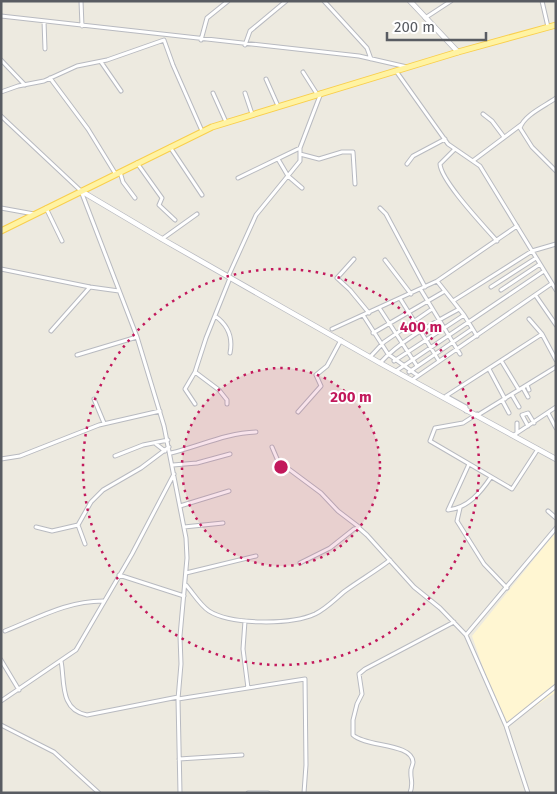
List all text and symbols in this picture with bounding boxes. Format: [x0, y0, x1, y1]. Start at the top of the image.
scale bar [387, 10, 486, 42]
text: 200 m [394, 18, 435, 36]
text: 400 m [400, 318, 442, 336]
text: 200 m [330, 388, 372, 406]
centre of rings [272, 458, 290, 476]

